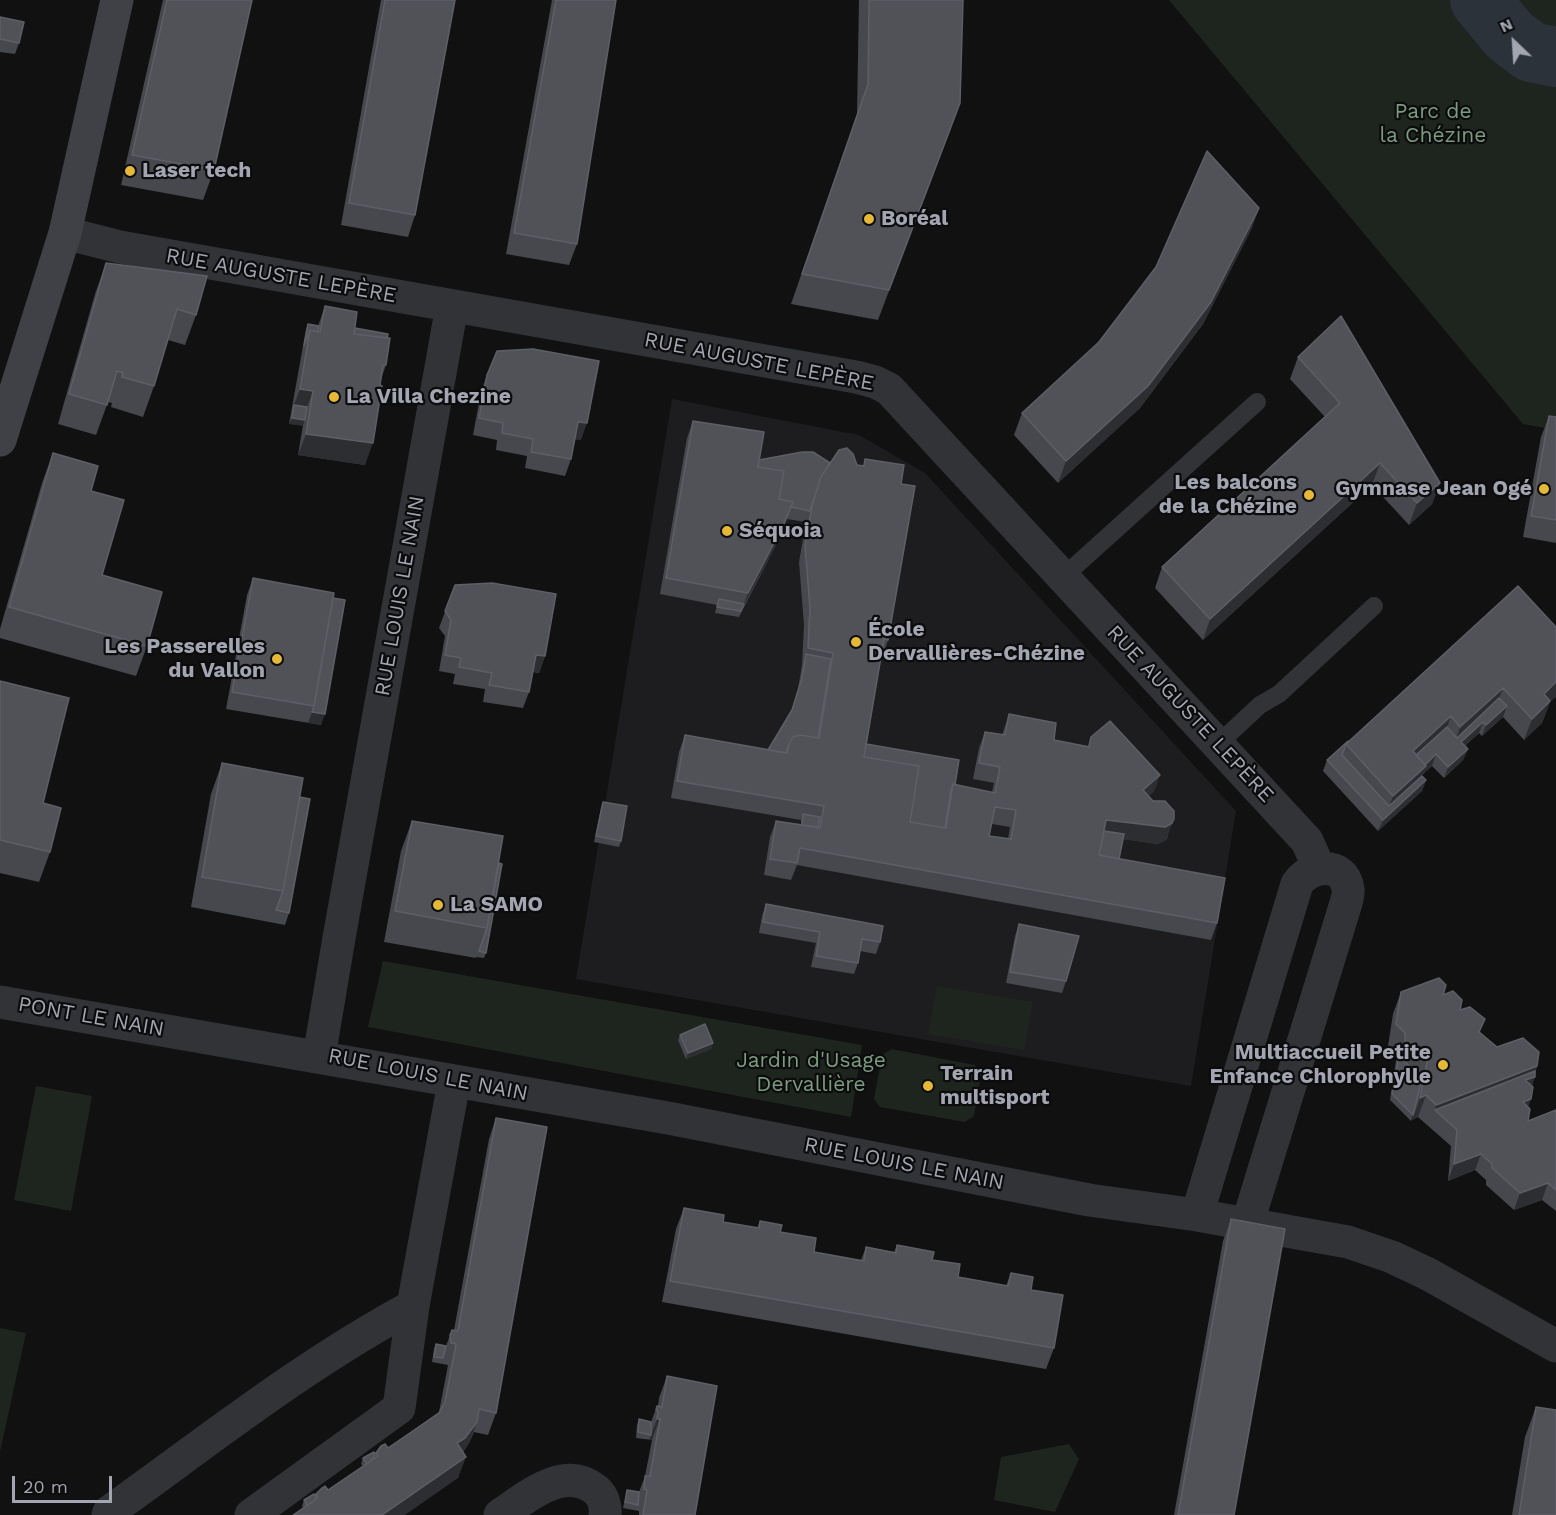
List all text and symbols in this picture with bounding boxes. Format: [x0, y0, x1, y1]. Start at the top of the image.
north arrow [1484, 12, 1544, 72]
text: N [1497, 14, 1516, 36]
park label: Parc de la Chézine [1380, 99, 1486, 149]
place label: Laser tech [142, 158, 251, 184]
marker: Laser tech [123, 164, 137, 178]
place label: Boréal [881, 206, 948, 232]
marker: Boréal [862, 212, 876, 226]
street label: RUE AUGUSTE LEPÈRE [164, 243, 398, 309]
street label: RUE AUGUSTE LEPÈRE [642, 327, 876, 397]
place label: La Villa Chezine [346, 384, 511, 410]
marker: La Villa Chezine [327, 390, 341, 404]
place label: Les balcons de la Chézine [1159, 470, 1297, 520]
place label: Gymnase Jean Ogé [1335, 476, 1532, 502]
marker: Gymnase Jean Ogé [1537, 482, 1551, 496]
marker: Les balcons de la Chézine [1302, 488, 1316, 502]
street label: RUE LOUIS LE NAIN [370, 494, 430, 698]
place label: Séquoia [739, 518, 822, 544]
marker: Séquoia [720, 524, 734, 538]
place label: École Dervallières-Chézine [868, 617, 1085, 667]
street label: RUE AUGUSTE LEPÈRE [1101, 620, 1279, 808]
place label: Les Passerelles du Vallon [104, 634, 265, 684]
marker: École Dervallières-Chézine [849, 635, 863, 649]
marker: Les Passerelles du Vallon [270, 652, 284, 666]
place label: La SAMO [450, 892, 543, 918]
marker: La SAMO [431, 898, 445, 912]
street label: PONT LE NAIN [16, 992, 166, 1042]
place label: Multiaccueil Petite Enfance Chlorophylle [1209, 1040, 1431, 1090]
street label: RUE LOUIS LE NAIN [326, 1043, 530, 1107]
park label: Jardin d'Usage Dervallière [736, 1048, 886, 1098]
marker: Multiaccueil Petite Enfance Chlorophylle [1436, 1058, 1450, 1072]
place label: Terrain multisport [940, 1061, 1049, 1111]
marker: Terrain multisport [921, 1079, 935, 1093]
street label: RUE LOUIS LE NAIN [802, 1132, 1006, 1196]
scale bar [15, 1464, 116, 1502]
text: 20 m [23, 1476, 68, 1497]

